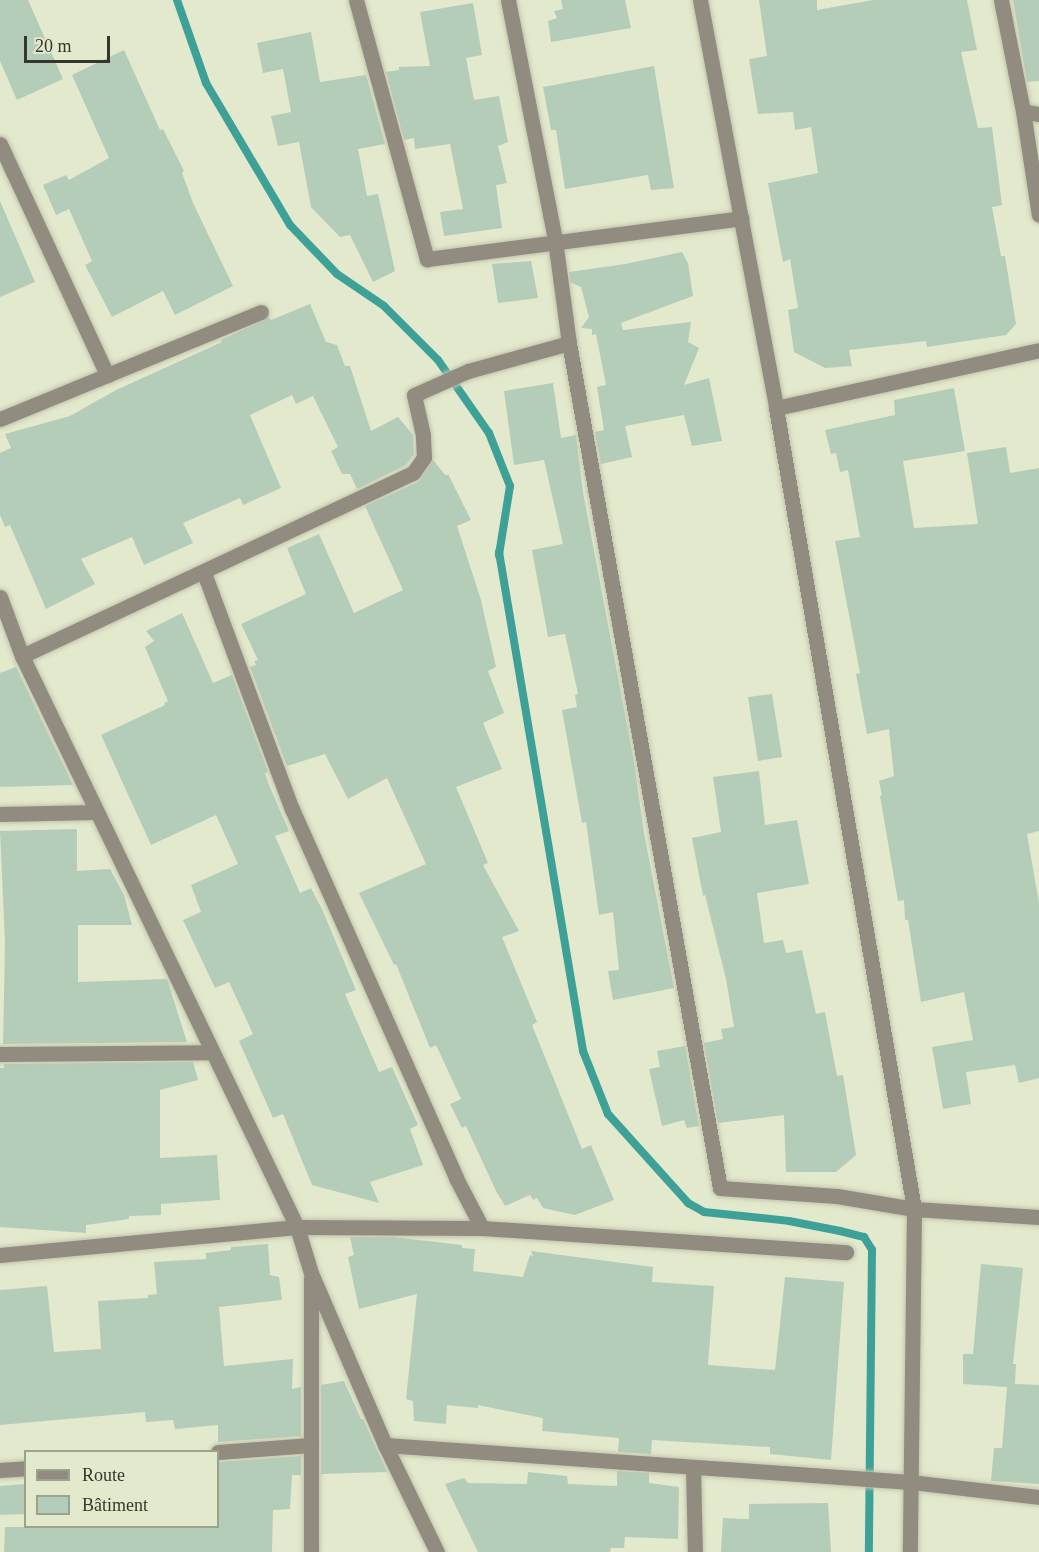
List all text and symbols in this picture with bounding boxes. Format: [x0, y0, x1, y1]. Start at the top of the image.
scale bar [27, 24, 112, 62]
text: 20 m [35, 36, 72, 56]
legend [24, 1450, 219, 1528]
text: Route [82, 1465, 125, 1485]
text: Bâtiment [82, 1495, 148, 1515]

